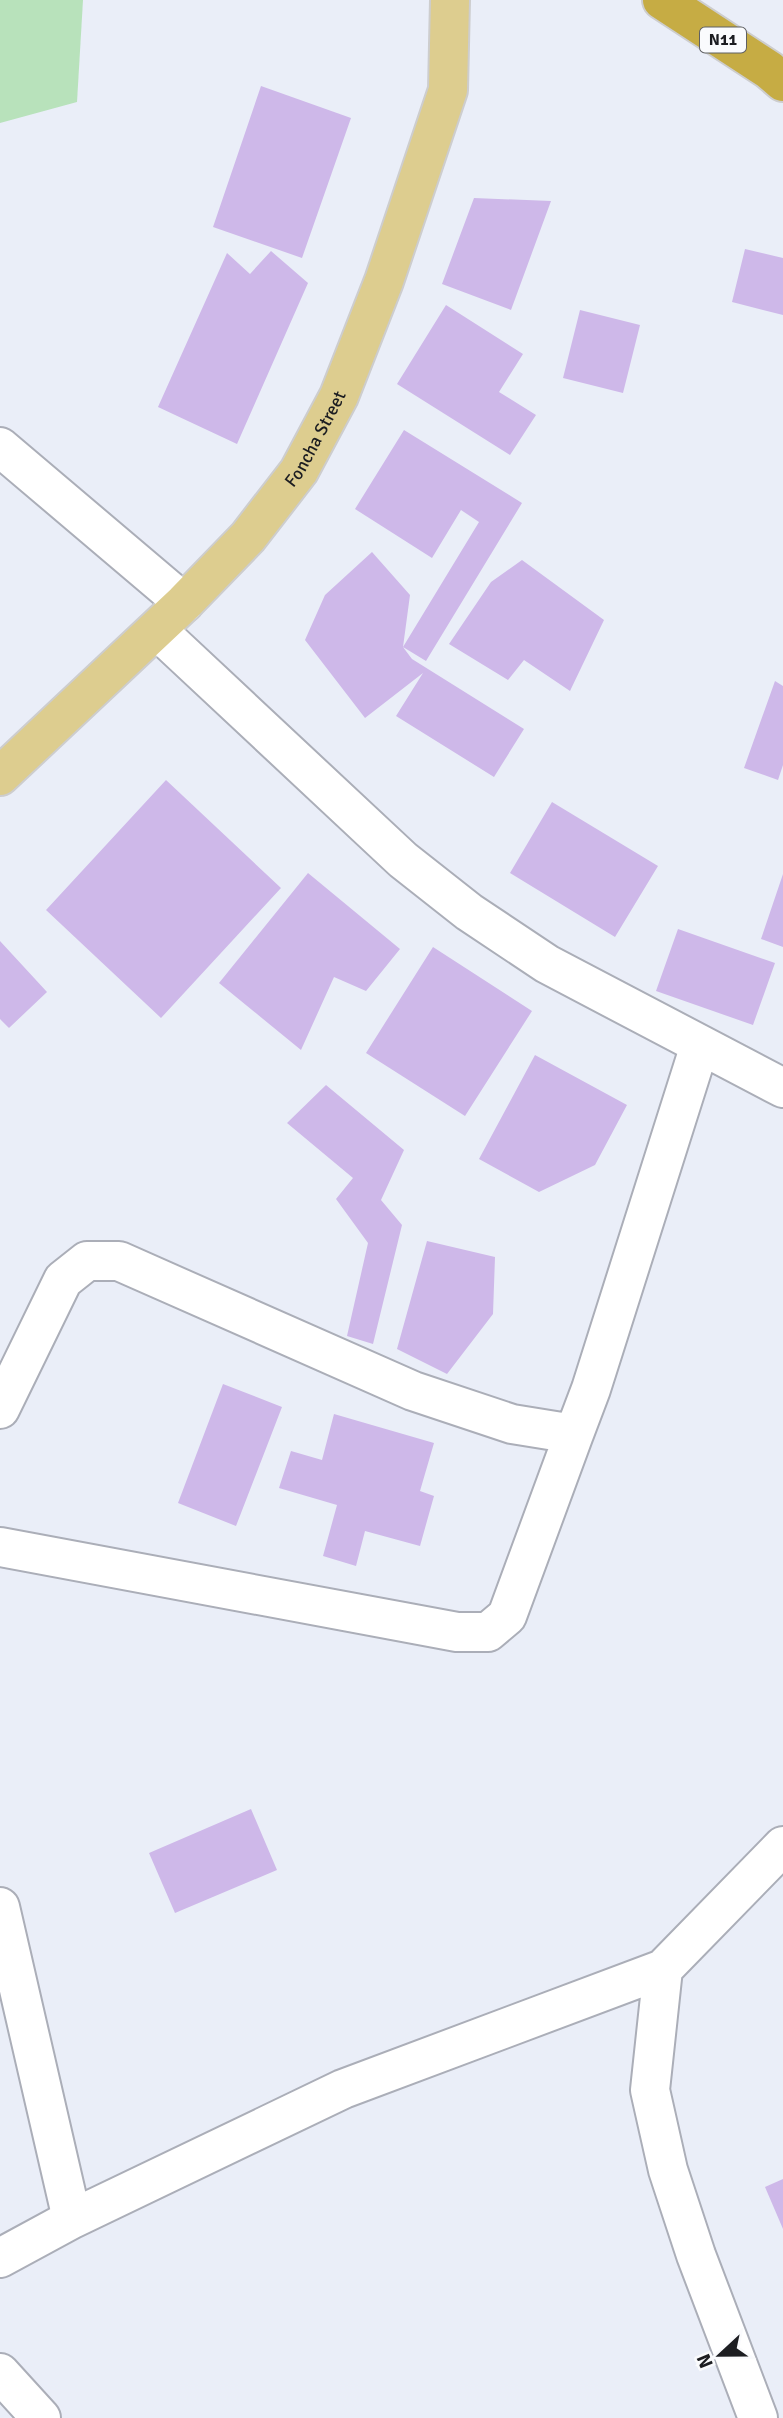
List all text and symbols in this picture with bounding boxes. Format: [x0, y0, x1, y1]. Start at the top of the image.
road number: N11 [700, 28, 746, 52]
street label: Foncha Street [280, 388, 351, 491]
north arrow [685, 2320, 755, 2390]
text: N [692, 2350, 719, 2372]

